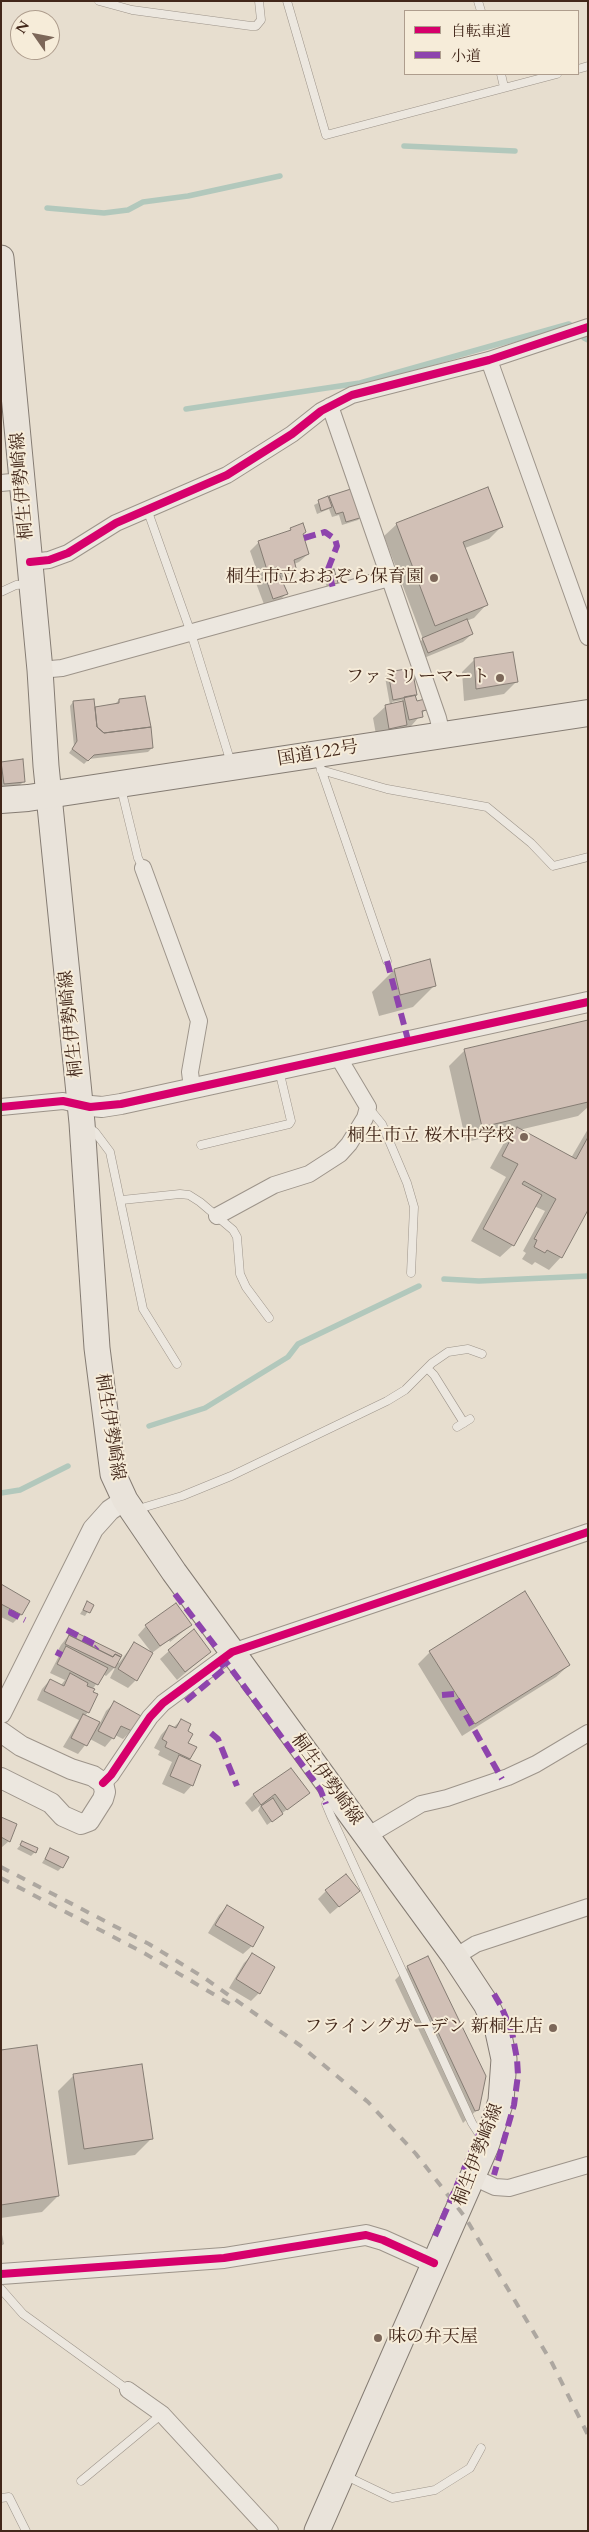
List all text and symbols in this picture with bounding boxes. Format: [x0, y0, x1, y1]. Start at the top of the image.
north arrow [10, 10, 60, 60]
legend [404, 10, 579, 75]
text: N [12, 17, 34, 37]
text: 自転車道 [451, 21, 511, 41]
text: 小道 [451, 46, 481, 66]
street label: 桐生伊勢崎線 [8, 431, 38, 541]
place label: 桐生市立おおぞら保育園 [226, 567, 424, 589]
marker: 桐生市立おおぞら保育園 [428, 572, 440, 584]
place label: ファミリーマート [346, 667, 490, 689]
marker: ファミリーマート [494, 672, 506, 684]
street label: 国道122号 [276, 737, 360, 771]
street label: 桐生伊勢崎線 [56, 969, 88, 1079]
place label: 桐生市立 桜木中学校 [347, 1126, 514, 1148]
marker: 桐生市立 桜木中学校 [518, 1131, 530, 1143]
street label: 桐生伊勢崎線 [90, 1372, 128, 1482]
street label: 桐生伊勢崎線 [286, 1730, 366, 1830]
place label: フライングガーデン 新桐生店 [304, 2017, 543, 2039]
marker: フライングガーデン 新桐生店 [547, 2022, 559, 2034]
street label: 桐生伊勢崎線 [450, 2101, 508, 2209]
place label: 味の弁天屋 [388, 2327, 478, 2349]
marker: 味の弁天屋 [372, 2332, 384, 2344]

